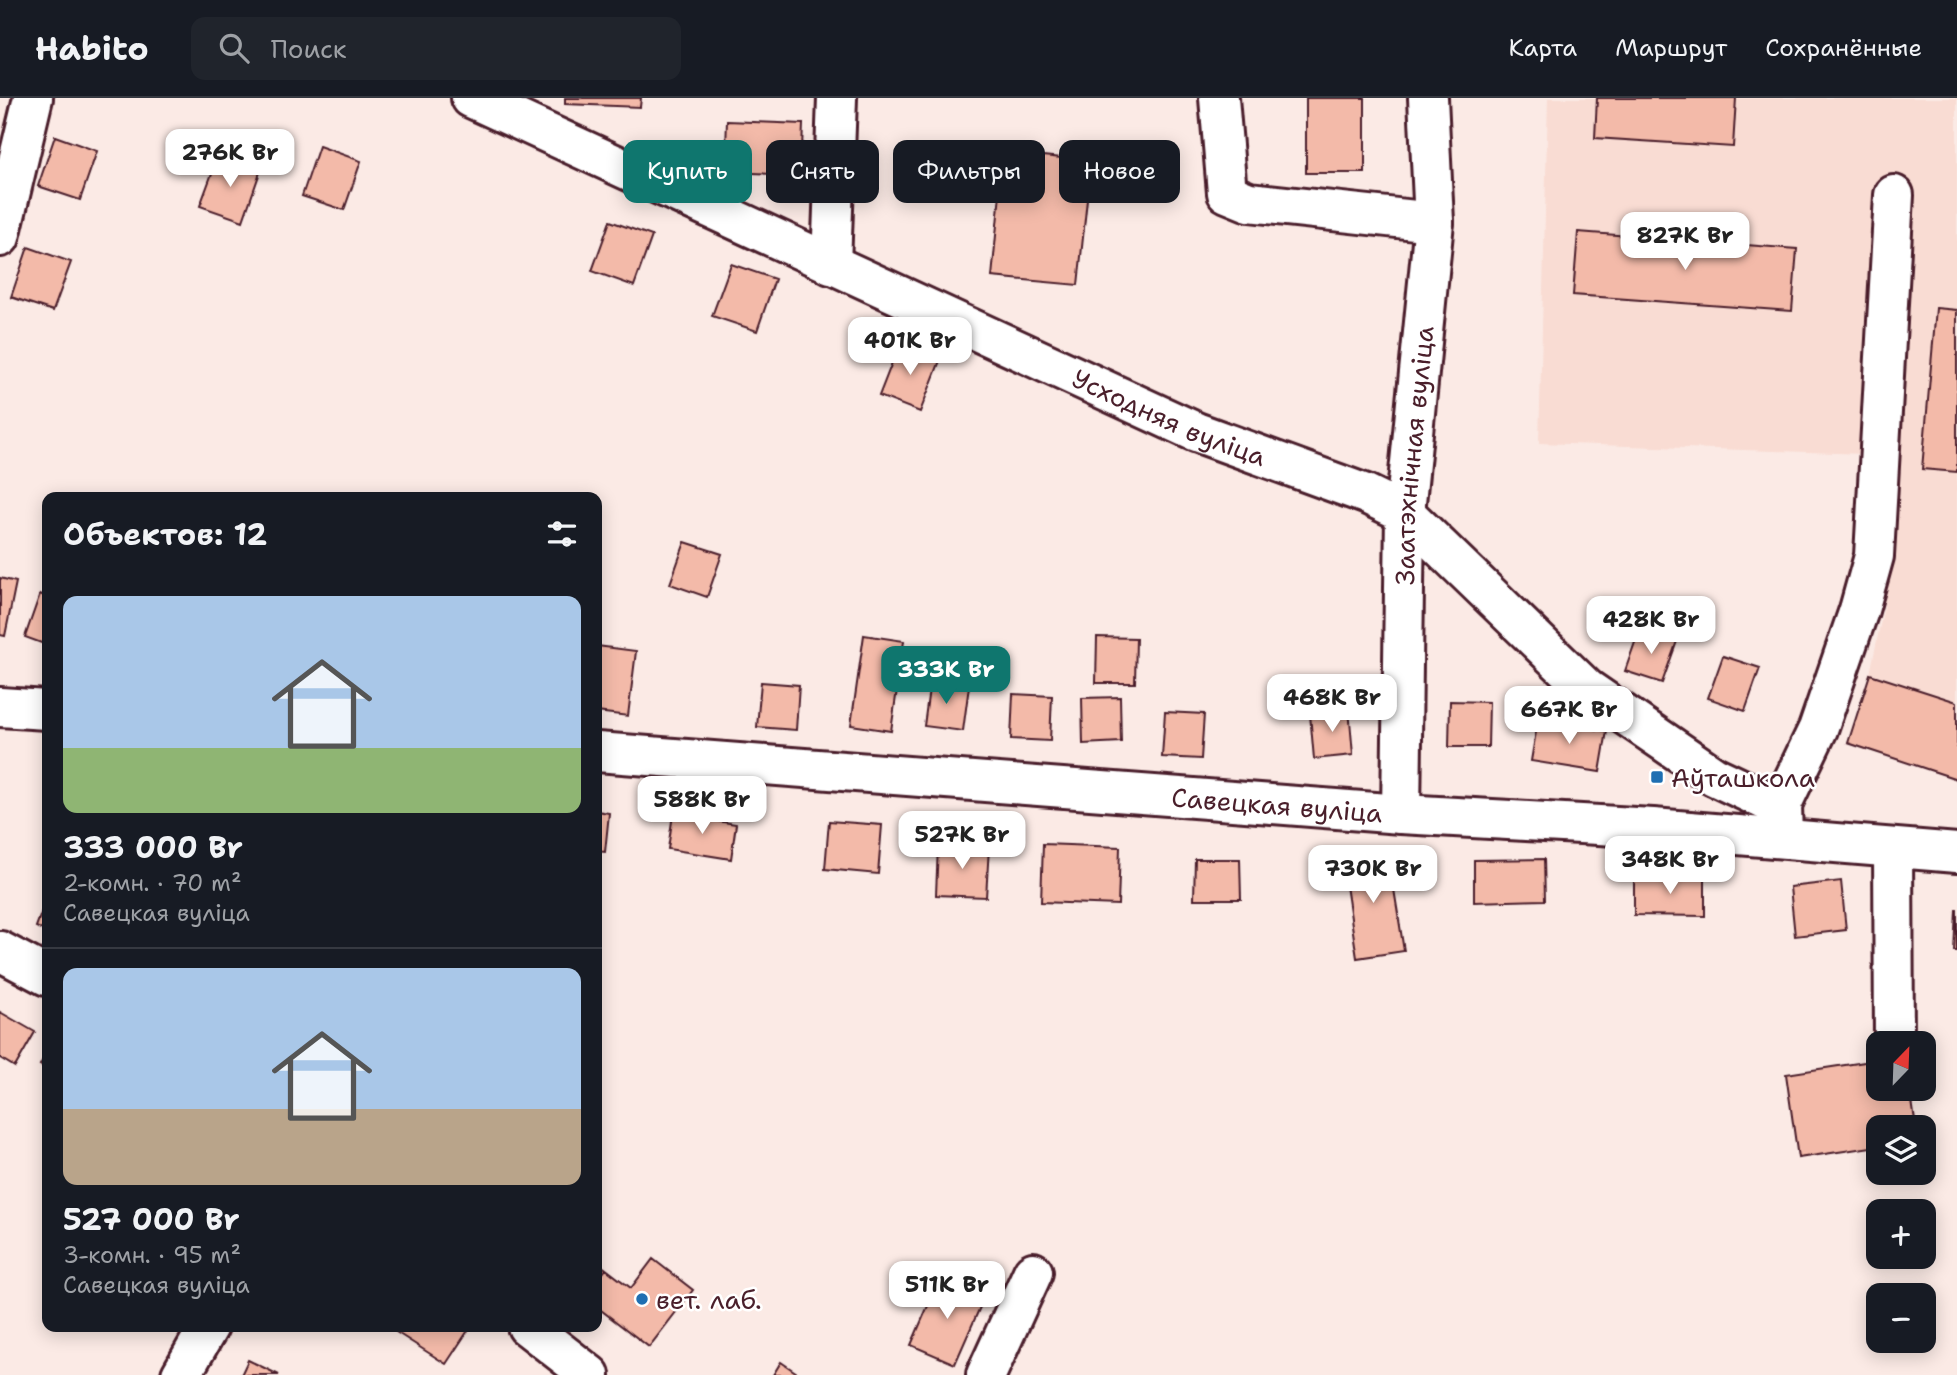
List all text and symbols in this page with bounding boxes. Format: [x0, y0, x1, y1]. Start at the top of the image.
search box [191, 17, 681, 80]
text: Habito [35, 26, 149, 71]
icon: search [215, 29, 253, 67]
text: Поиск [271, 31, 347, 66]
text: Карта [1509, 32, 1577, 64]
text: Маршрут [1615, 32, 1727, 64]
text: Сохранённые [1765, 32, 1922, 64]
pin: 276K Br [165, 130, 295, 189]
text: 276K Br [181, 137, 279, 167]
chip: Купить [623, 140, 752, 203]
chip: Снять [766, 140, 879, 203]
chip: Фильтры [893, 140, 1045, 203]
chip: Новое [1059, 140, 1180, 203]
pin: 827K Br [1620, 212, 1750, 272]
text: 827K Br [1636, 220, 1734, 250]
pin: 401K Br [845, 317, 975, 377]
street label: Заатэхнічная вуліца [1387, 324, 1441, 585]
text: 401K Br [864, 325, 956, 355]
street label: Усходняя вуліца [1067, 360, 1271, 474]
text: Объектов: 12 [63, 514, 267, 555]
icon: filters [543, 515, 581, 553]
pin: 428K Br [1586, 596, 1716, 656]
text: 428K Br [1602, 604, 1700, 634]
icon: home [259, 641, 385, 767]
pin: 333K Br [881, 646, 1011, 706]
text: 333K Br [897, 654, 995, 684]
pin: 468K Br [1267, 674, 1397, 734]
text: 468K Br [1283, 682, 1381, 712]
pin: 667K Br [1504, 686, 1634, 746]
text: 667K Br [1520, 694, 1618, 724]
place label: Аўташкола [1671, 760, 1815, 795]
marker: Аўташкола [1649, 769, 1665, 785]
pin: 588K Br [637, 776, 767, 836]
street label: Савецкая вуліца [1170, 779, 1384, 830]
text: 588K Br [654, 784, 750, 814]
pin: 527K Br [897, 812, 1027, 871]
text: 527K Br [915, 819, 1009, 849]
text: 333 000 Br [63, 827, 243, 868]
pin: 348K Br [1605, 836, 1735, 896]
text: 348K Br [1621, 844, 1719, 874]
pin: 730K Br [1308, 846, 1438, 905]
text: 730K Br [1324, 853, 1422, 883]
text: 2-комн. · 70 m² [63, 868, 242, 898]
text: Савецкая вуліца [63, 898, 250, 928]
icon: home [259, 1013, 385, 1139]
north arrow [1866, 1031, 1936, 1101]
map controls [1866, 1031, 1936, 1353]
button: layers [1866, 1115, 1936, 1185]
text: 527 000 Br [63, 1199, 240, 1240]
button: + [1866, 1199, 1936, 1269]
text: 3-комн. · 95 m² [63, 1240, 241, 1270]
pin: 511K Br [882, 1262, 1012, 1321]
text: 511K Br [905, 1269, 989, 1299]
text: Савецкая вуліца [63, 1270, 250, 1300]
place label: вет. лаб. [656, 1282, 762, 1317]
button: − [1866, 1283, 1936, 1353]
marker: вет. лаб. [634, 1291, 650, 1307]

